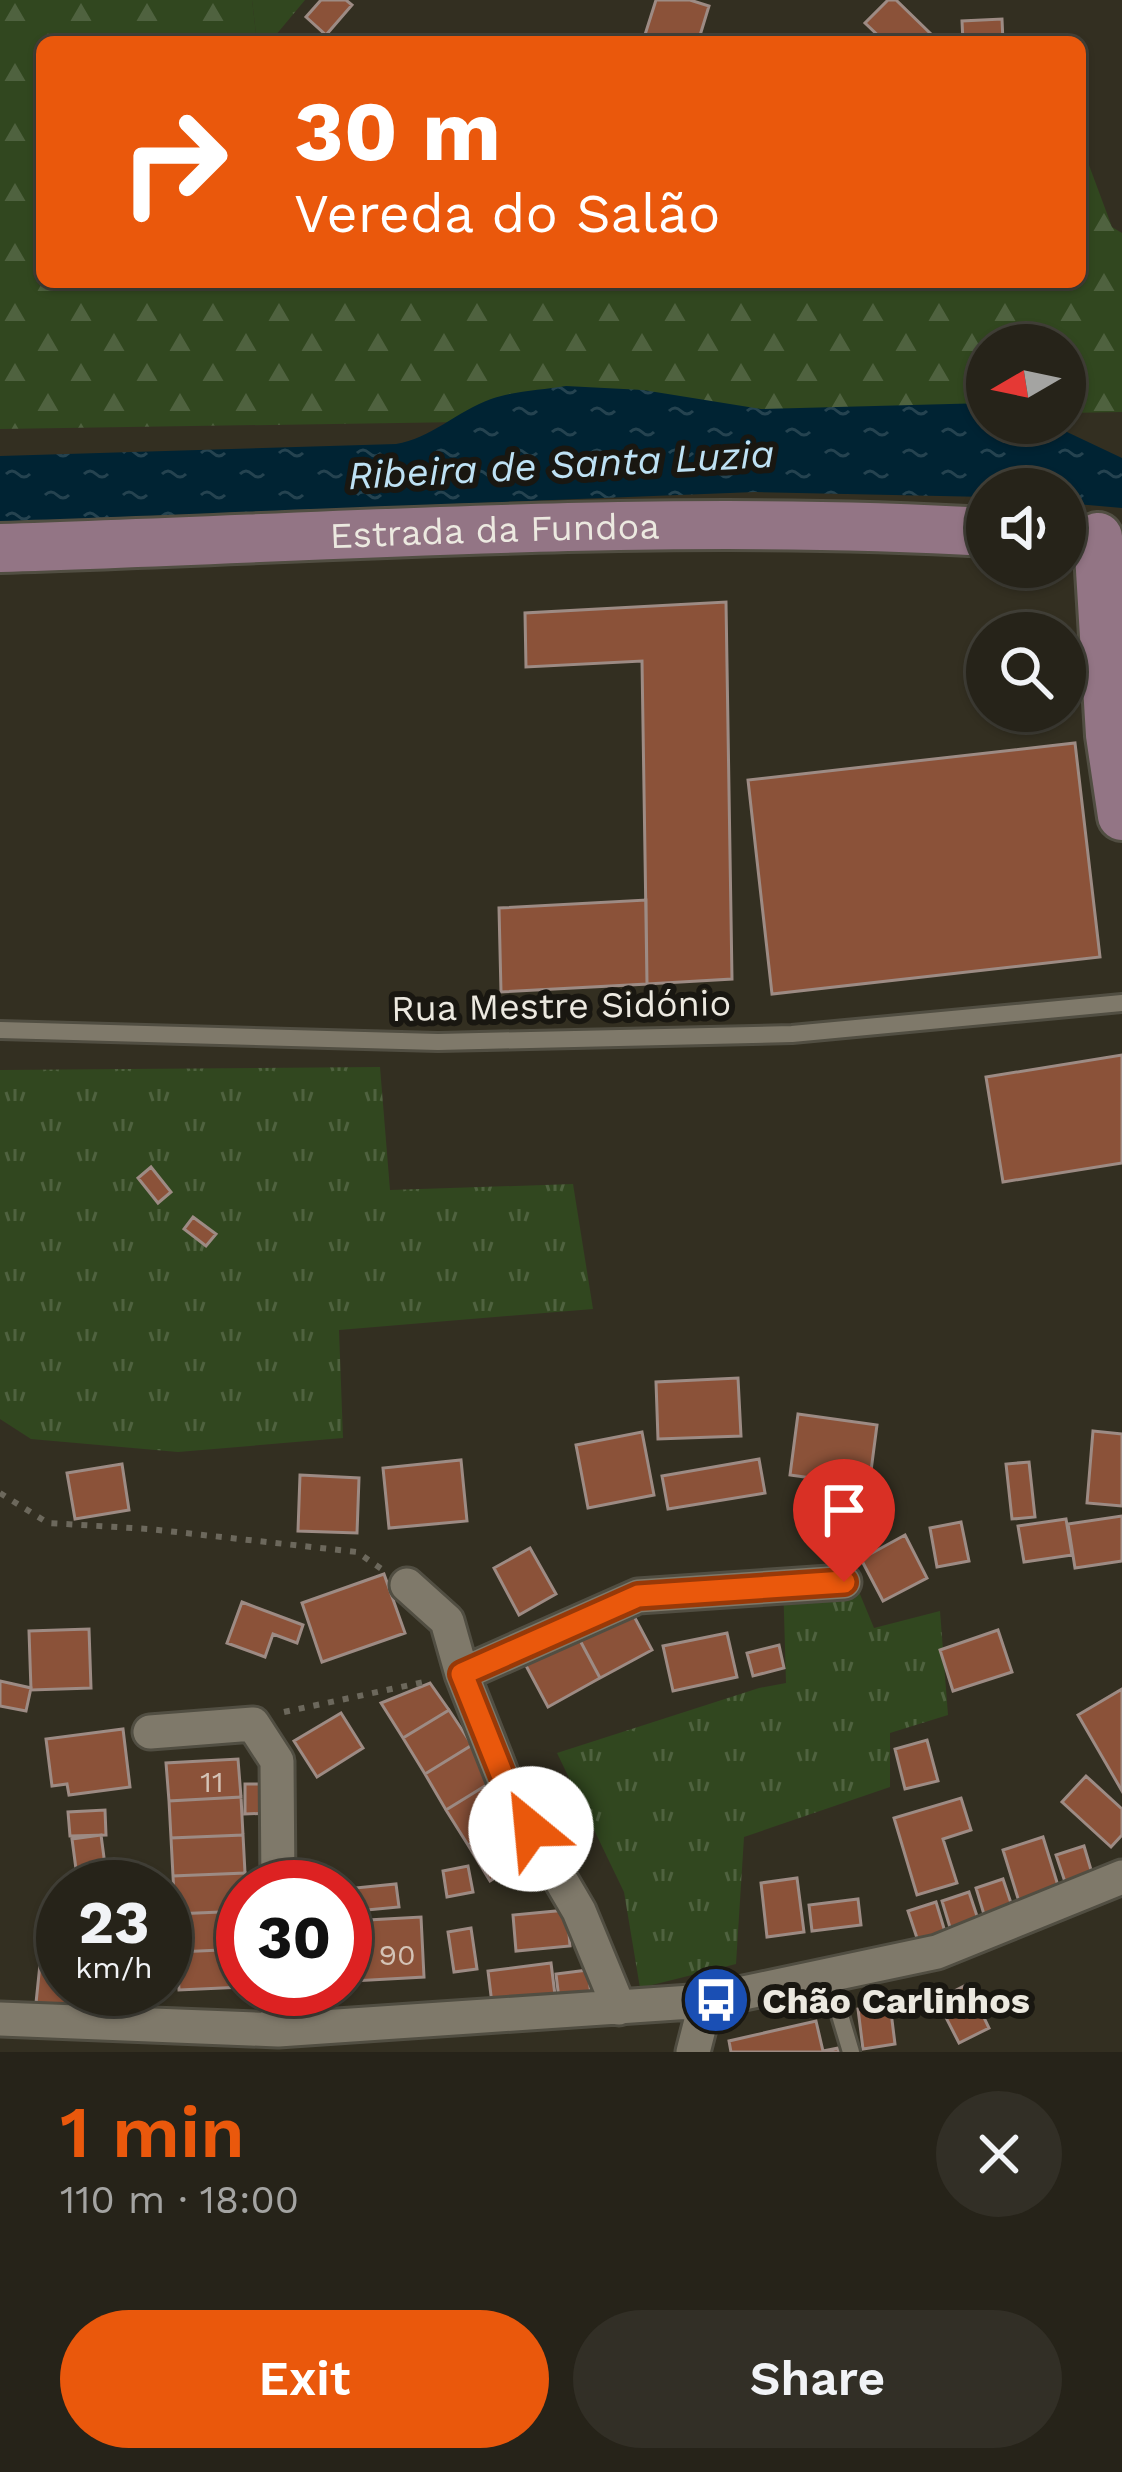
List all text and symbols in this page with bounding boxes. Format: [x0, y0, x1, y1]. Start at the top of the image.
text: 30 m [294, 82, 501, 180]
icon: right [96, 84, 252, 240]
text: Vereda do Salão [294, 182, 720, 245]
north arrow [966, 324, 1086, 444]
map controls [966, 324, 1086, 732]
water label: Ribeira de Santa Luzia [347, 431, 775, 498]
button: sound [966, 468, 1086, 588]
street label: Estrada da Fundoa [329, 505, 660, 557]
button: search [966, 612, 1086, 732]
street label: Rua Mestre Sidónio [391, 982, 731, 1030]
pin [793, 1459, 895, 1582]
icon: arrive [811, 1477, 877, 1543]
house number: 11 [200, 1764, 224, 1799]
position arrow [468, 1766, 594, 1892]
speed limit sign: 30 [216, 1860, 372, 2016]
text: 23 [78, 1887, 150, 1958]
house number: 90 [378, 1937, 416, 1972]
text: km/h [75, 1950, 153, 1985]
bus stop icon: Chão Carlinhos [681, 1965, 751, 2035]
place label: Chão Carlinhos [762, 1980, 1030, 2022]
text: 1 min [60, 2090, 245, 2174]
button: close [936, 2091, 1062, 2217]
text: 110 m · 18:00 [60, 2177, 299, 2222]
button: Exit [60, 2310, 549, 2448]
button: Share [573, 2310, 1062, 2448]

